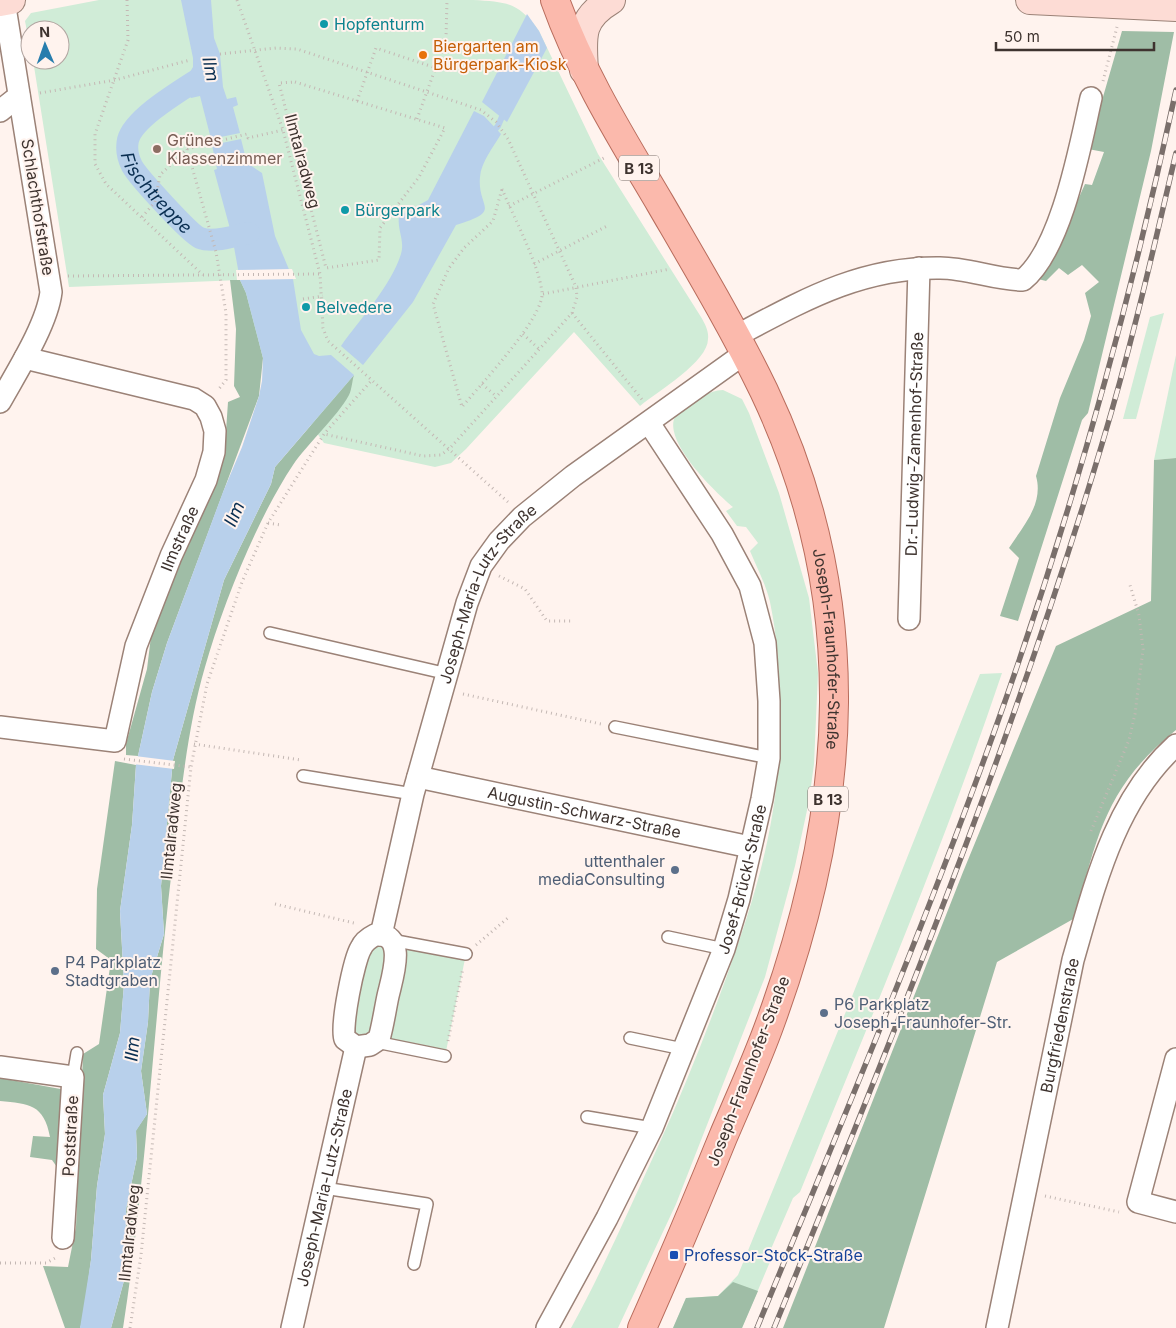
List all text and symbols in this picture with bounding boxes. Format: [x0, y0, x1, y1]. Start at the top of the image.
place label: Hopfenturm [334, 14, 425, 34]
marker: Hopfenturm [318, 18, 330, 30]
north arrow [20, 20, 70, 70]
scale bar [996, 20, 1154, 52]
text: N [39, 23, 50, 40]
text: 50 m [1004, 27, 1040, 46]
place label: Biergarten am Bürgerpark-Kiosk [433, 36, 567, 74]
marker: Biergarten am Bürgerpark-Kiosk [417, 49, 429, 61]
water label: Ilm [198, 55, 224, 83]
street label: Ilmtalradweg [281, 112, 325, 210]
place label: Grünes Klassenzimmer [167, 130, 282, 168]
street label: Schlachthofstraße [17, 137, 59, 277]
marker: Grünes Klassenzimmer [151, 143, 163, 155]
water label: Fischtreppe [117, 150, 197, 238]
road number: B 13 [619, 156, 659, 180]
place label: Bürgerpark [355, 200, 440, 220]
marker: Bürgerpark [339, 204, 351, 216]
place label: Belvedere [316, 297, 392, 317]
marker: Belvedere [300, 301, 312, 313]
street label: Dr.-Ludwig-Zamenhof-Straße [901, 332, 927, 557]
water label: Ilm [219, 498, 249, 530]
street label: Joseph-Maria-Lutz-Straße [435, 499, 540, 686]
street label: Ilmstraße [156, 502, 203, 574]
street label: Joseph-Fraunhofer-Straße [808, 547, 844, 750]
street label: Ilmtalradweg [156, 782, 186, 880]
street label: Augustin-Schwarz-Straße [486, 782, 683, 842]
road number: B 13 [808, 786, 848, 812]
street label: Josef-Brückl-Straße [713, 802, 770, 957]
place label: uttenthaler mediaConsulting [538, 851, 665, 889]
marker: uttenthaler mediaConsulting [669, 864, 681, 876]
place label: P4 Parkplatz Stadtgraben [65, 952, 161, 990]
street label: Burgfriedenstraße [1036, 956, 1083, 1095]
marker: P4 Parkplatz Stadtgraben [49, 965, 61, 977]
street label: Joseph-Fraunhofer-Straße [702, 973, 794, 1169]
place label: P6 Parkplatz Joseph-Fraunhofer-Str. [834, 994, 1012, 1032]
marker: P6 Parkplatz Joseph-Fraunhofer-Str. [818, 1007, 830, 1019]
water label: Ilm [120, 1035, 144, 1063]
street label: Joseph-Maria-Lutz-Straße [292, 1087, 356, 1289]
street label: Poststraße [58, 1095, 82, 1177]
street label: Ilmtalradweg [114, 1184, 144, 1282]
place label: Professor-Stock-Straße [684, 1245, 863, 1265]
marker: Professor-Stock-Straße [668, 1249, 680, 1261]

